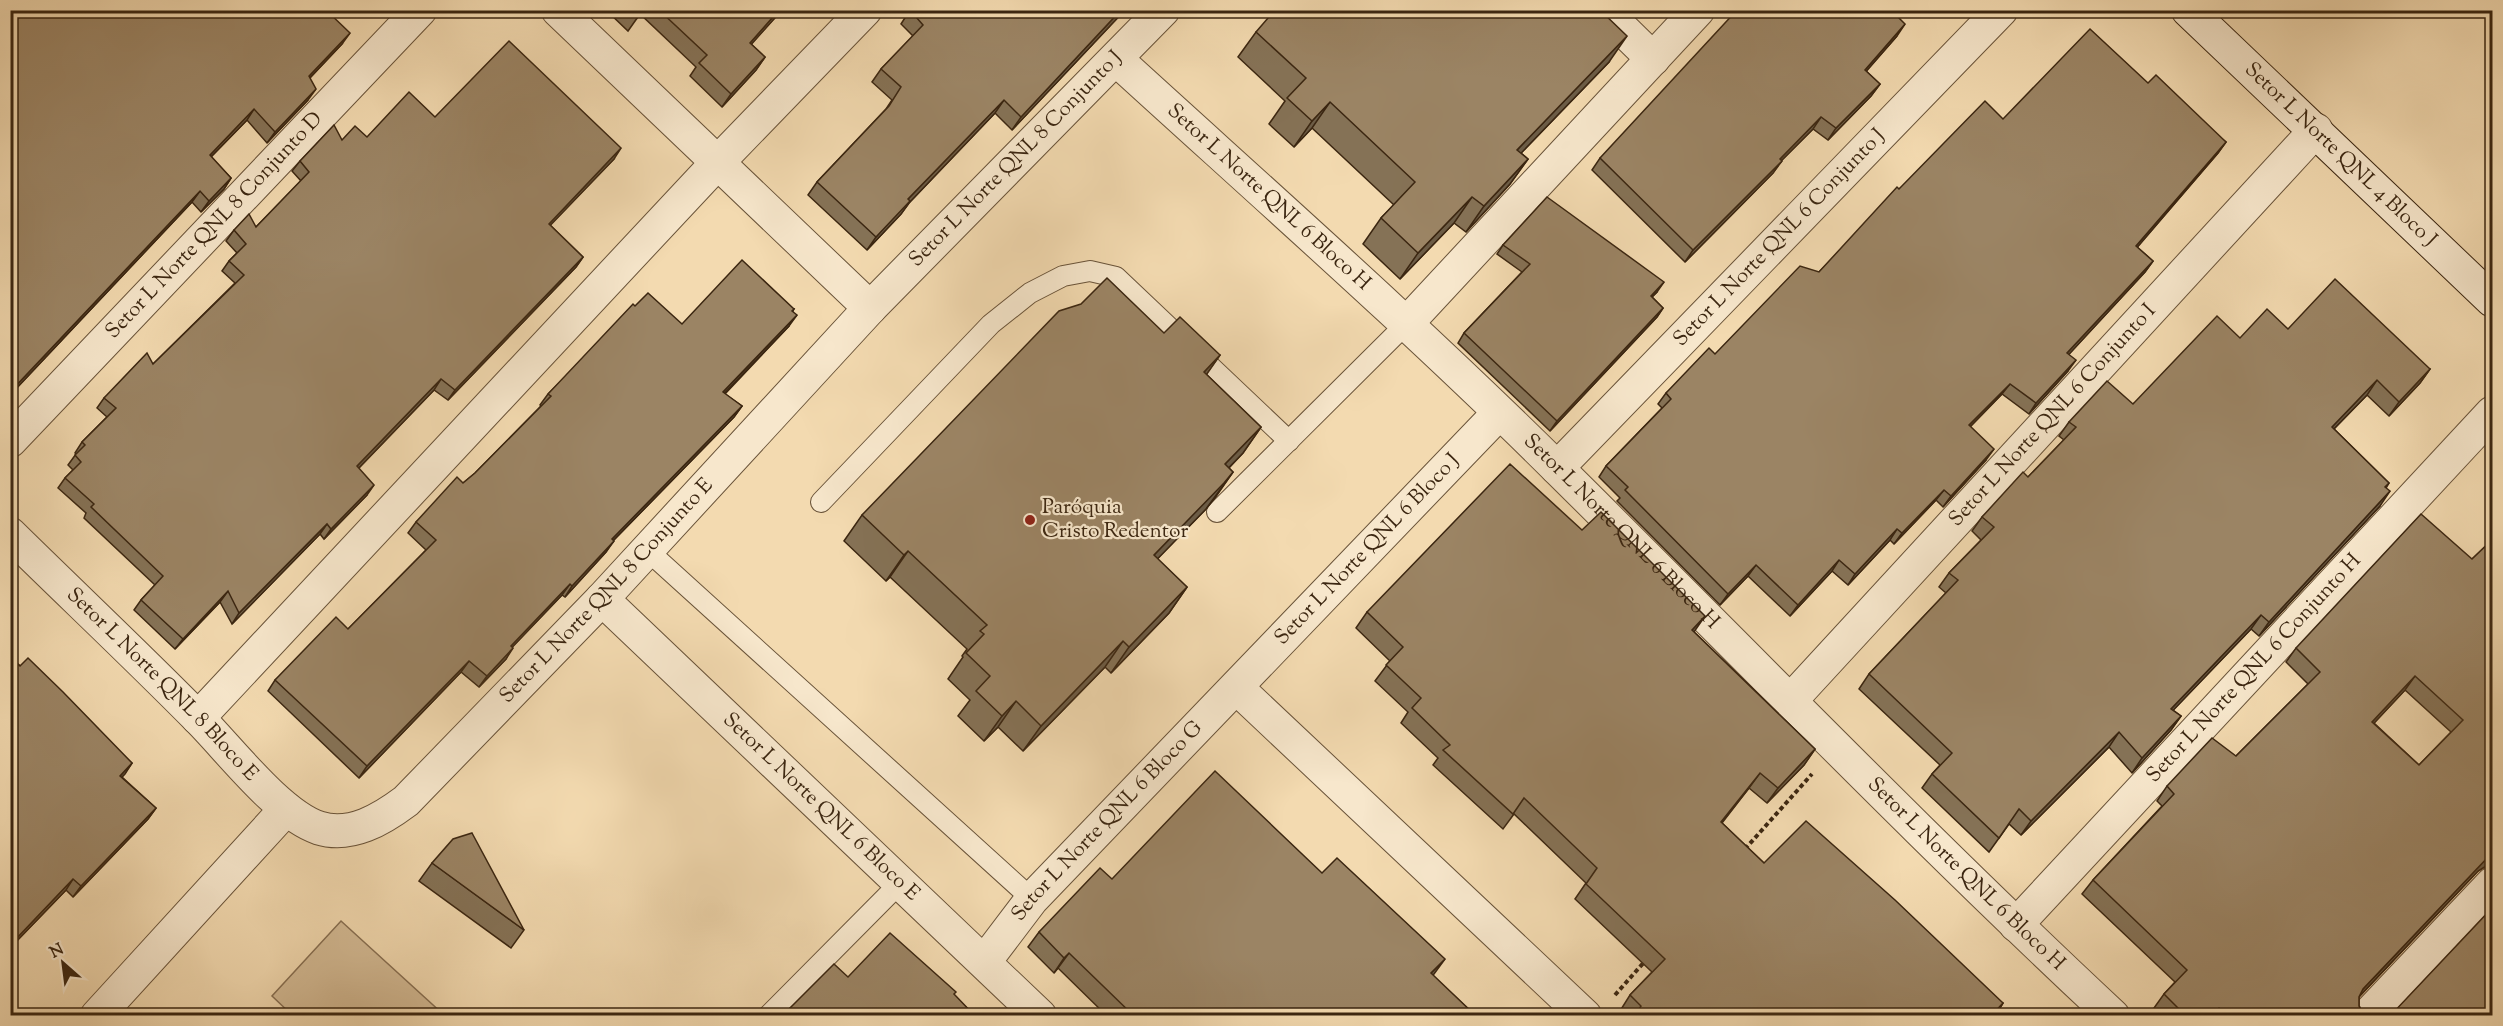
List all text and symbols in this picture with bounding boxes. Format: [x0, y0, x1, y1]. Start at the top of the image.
street label: Setor L Norte QNL 8 Conjunto J [903, 44, 1130, 275]
street label: Setor L Norte QNL 4 Bloco J [2237, 56, 2443, 254]
street label: Setor L Norte QNL 6 Bloco H [1160, 97, 1377, 298]
street label: Setor L Norte QNL 8 Conjunto D [99, 105, 330, 346]
street label: Setor L Norte QNL 6 Conjunto J [1667, 123, 1893, 354]
street label: Setor L Norte QNL 6 Conjunto I [1942, 297, 2164, 534]
street label: Setor L Norte QNL 6 Bloco H [1516, 427, 1726, 637]
street label: Setor L Norte QNL 6 Bloco J [1268, 447, 1467, 652]
street label: Setor L Norte QNL 8 Conjunto E [493, 472, 721, 711]
place label: Paróquia Cristo Redentor [1042, 493, 1188, 547]
marker: Paróquia Cristo Redentor [1023, 513, 1037, 527]
street label: Setor L Norte QNL 6 Conjunto H [2140, 547, 2369, 790]
street label: Setor L Norte QNL 8 Bloco E [59, 581, 265, 789]
street label: Setor L Norte QNL 6 Bloco E [715, 706, 926, 909]
street label: Setor L Norte QNL 6 Bloco G [1005, 714, 1210, 928]
street label: Setor L Norte QNL 6 Bloco H [1860, 771, 2072, 978]
north arrow [33, 933, 93, 993]
text: N [46, 939, 68, 965]

